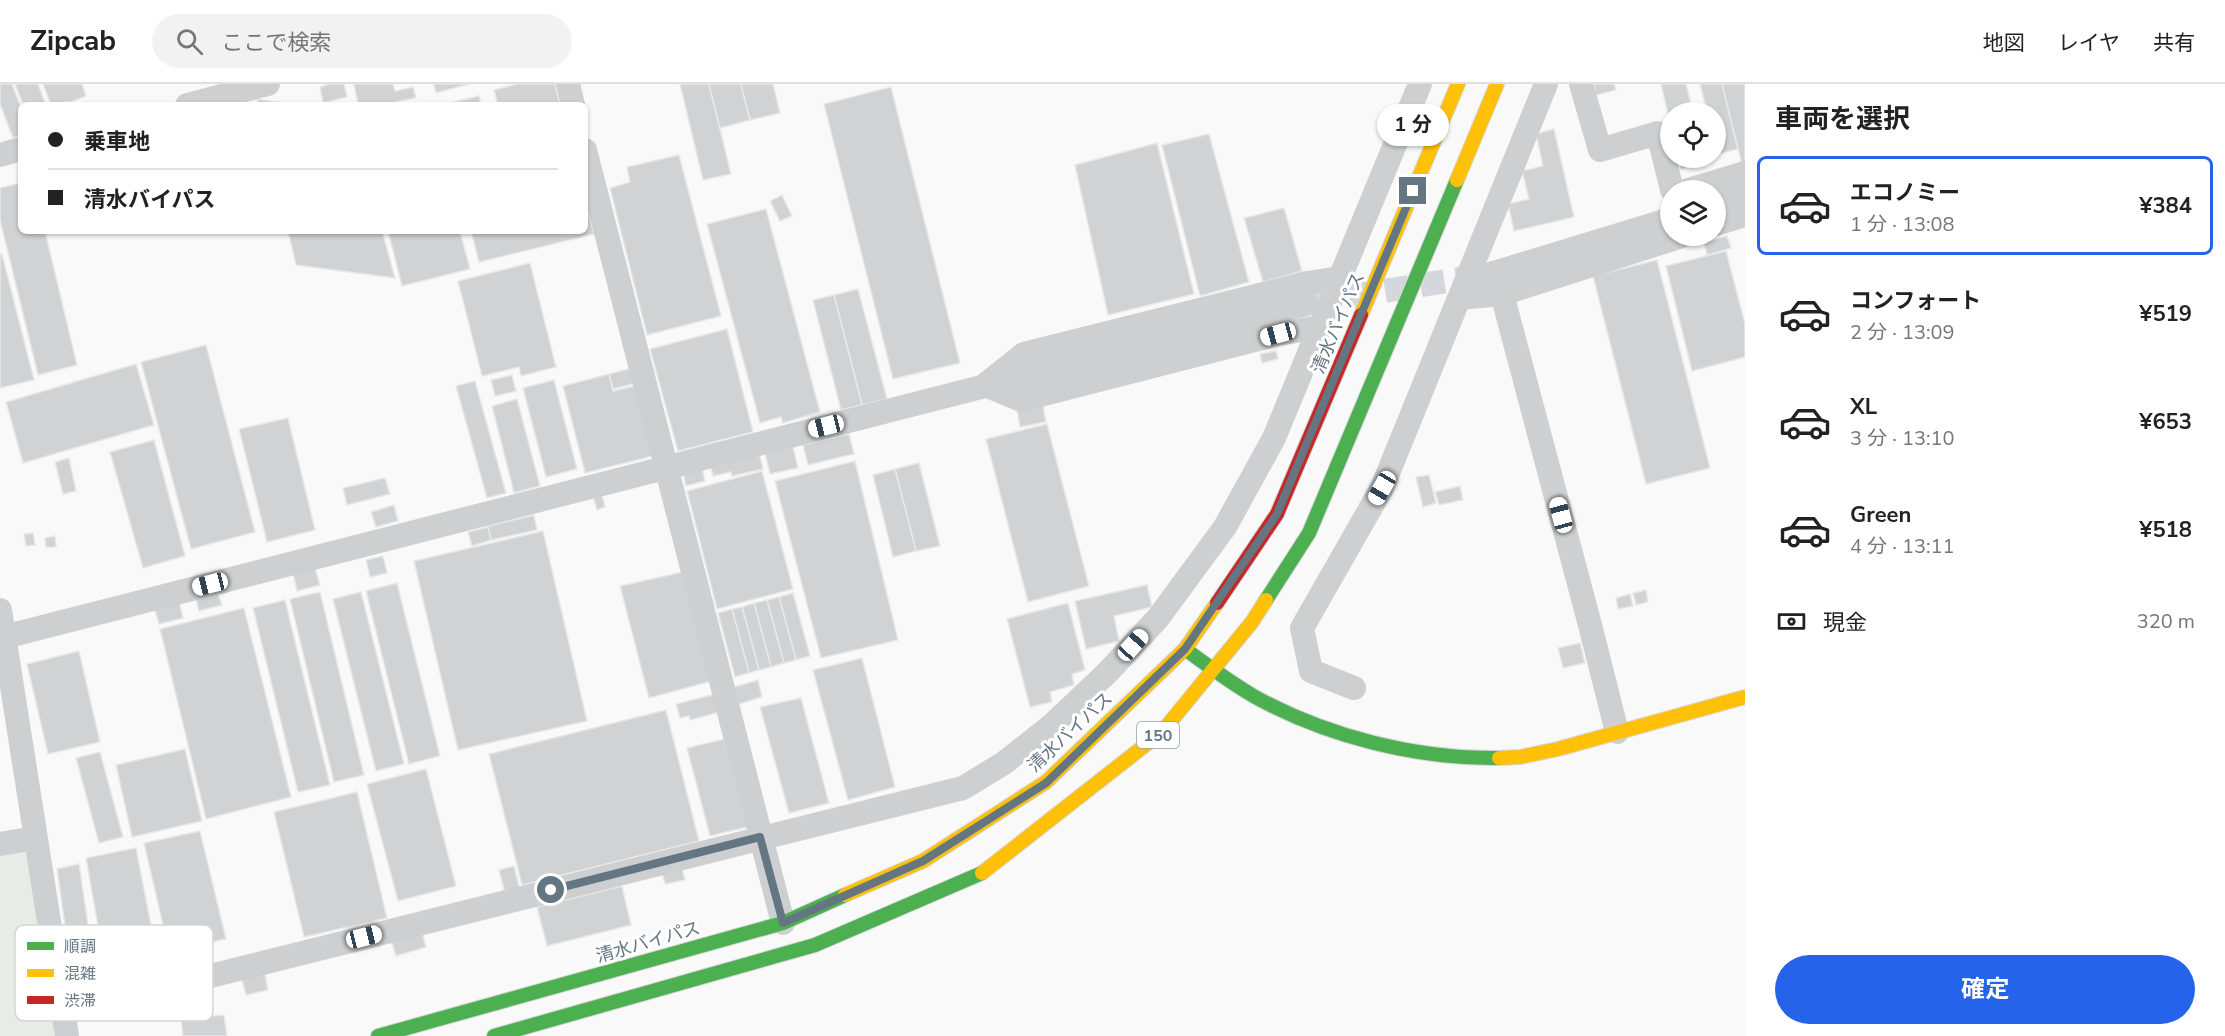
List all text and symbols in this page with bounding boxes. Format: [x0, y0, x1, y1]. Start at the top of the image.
search box [152, 14, 572, 68]
text: Zipcab [30, 22, 116, 60]
icon: search [173, 25, 206, 58]
text: ここで検索 [221, 28, 331, 58]
text: 地図 [1983, 29, 2025, 57]
text: レイヤ [2058, 29, 2120, 57]
text: 共有 [2153, 29, 2195, 57]
text: 車両を選択 [1775, 101, 1910, 138]
map controls [1660, 102, 1726, 246]
button: locate [1660, 102, 1726, 168]
callout: 1 分 [1377, 104, 1449, 146]
text: 1 分 [1394, 111, 1432, 138]
text: 乗車地 [84, 127, 150, 157]
route end [1399, 177, 1426, 204]
text: エコノミー [1850, 178, 1960, 208]
icon: car [1778, 179, 1832, 233]
button: layers [1660, 180, 1726, 246]
text: 清水バイパス [84, 185, 216, 215]
text: ¥384 [2139, 191, 2192, 221]
text: 1 分 · 13:08 [1850, 211, 1955, 238]
street label: 清水バイパス [1306, 269, 1370, 377]
text: コンフォート [1850, 286, 1981, 316]
icon: car [1778, 287, 1832, 341]
text: ¥519 [2139, 299, 2192, 329]
text: 2 分 · 13:09 [1850, 319, 1955, 346]
car [1258, 321, 1298, 347]
text: XL [1850, 392, 1877, 422]
icon: car [1778, 395, 1832, 449]
text: ¥653 [2139, 407, 2192, 437]
car [806, 413, 846, 439]
text: 3 分 · 13:10 [1850, 425, 1955, 452]
car [1365, 468, 1399, 508]
car [1548, 495, 1574, 535]
text: Green [1850, 500, 1911, 530]
icon: car [1778, 503, 1832, 557]
text: ¥518 [2139, 515, 2192, 545]
text: 4 分 · 13:11 [1850, 533, 1955, 560]
car [190, 571, 230, 597]
icon: cash [1775, 605, 1808, 638]
text: 現金 [1823, 608, 1867, 638]
text: 320 m [2137, 608, 2195, 635]
car [1114, 626, 1152, 664]
street label: 清水バイパス [1022, 687, 1118, 777]
road number: 150 [1137, 722, 1179, 748]
route start [537, 876, 564, 903]
street label: 清水バイパス [593, 916, 703, 968]
car [344, 924, 384, 950]
legend [15, 925, 213, 1021]
text: 順調 [64, 936, 96, 958]
button: 確定 [1775, 955, 2195, 1024]
text: 混雑 [64, 963, 96, 985]
text: 渋滞 [64, 990, 96, 1012]

